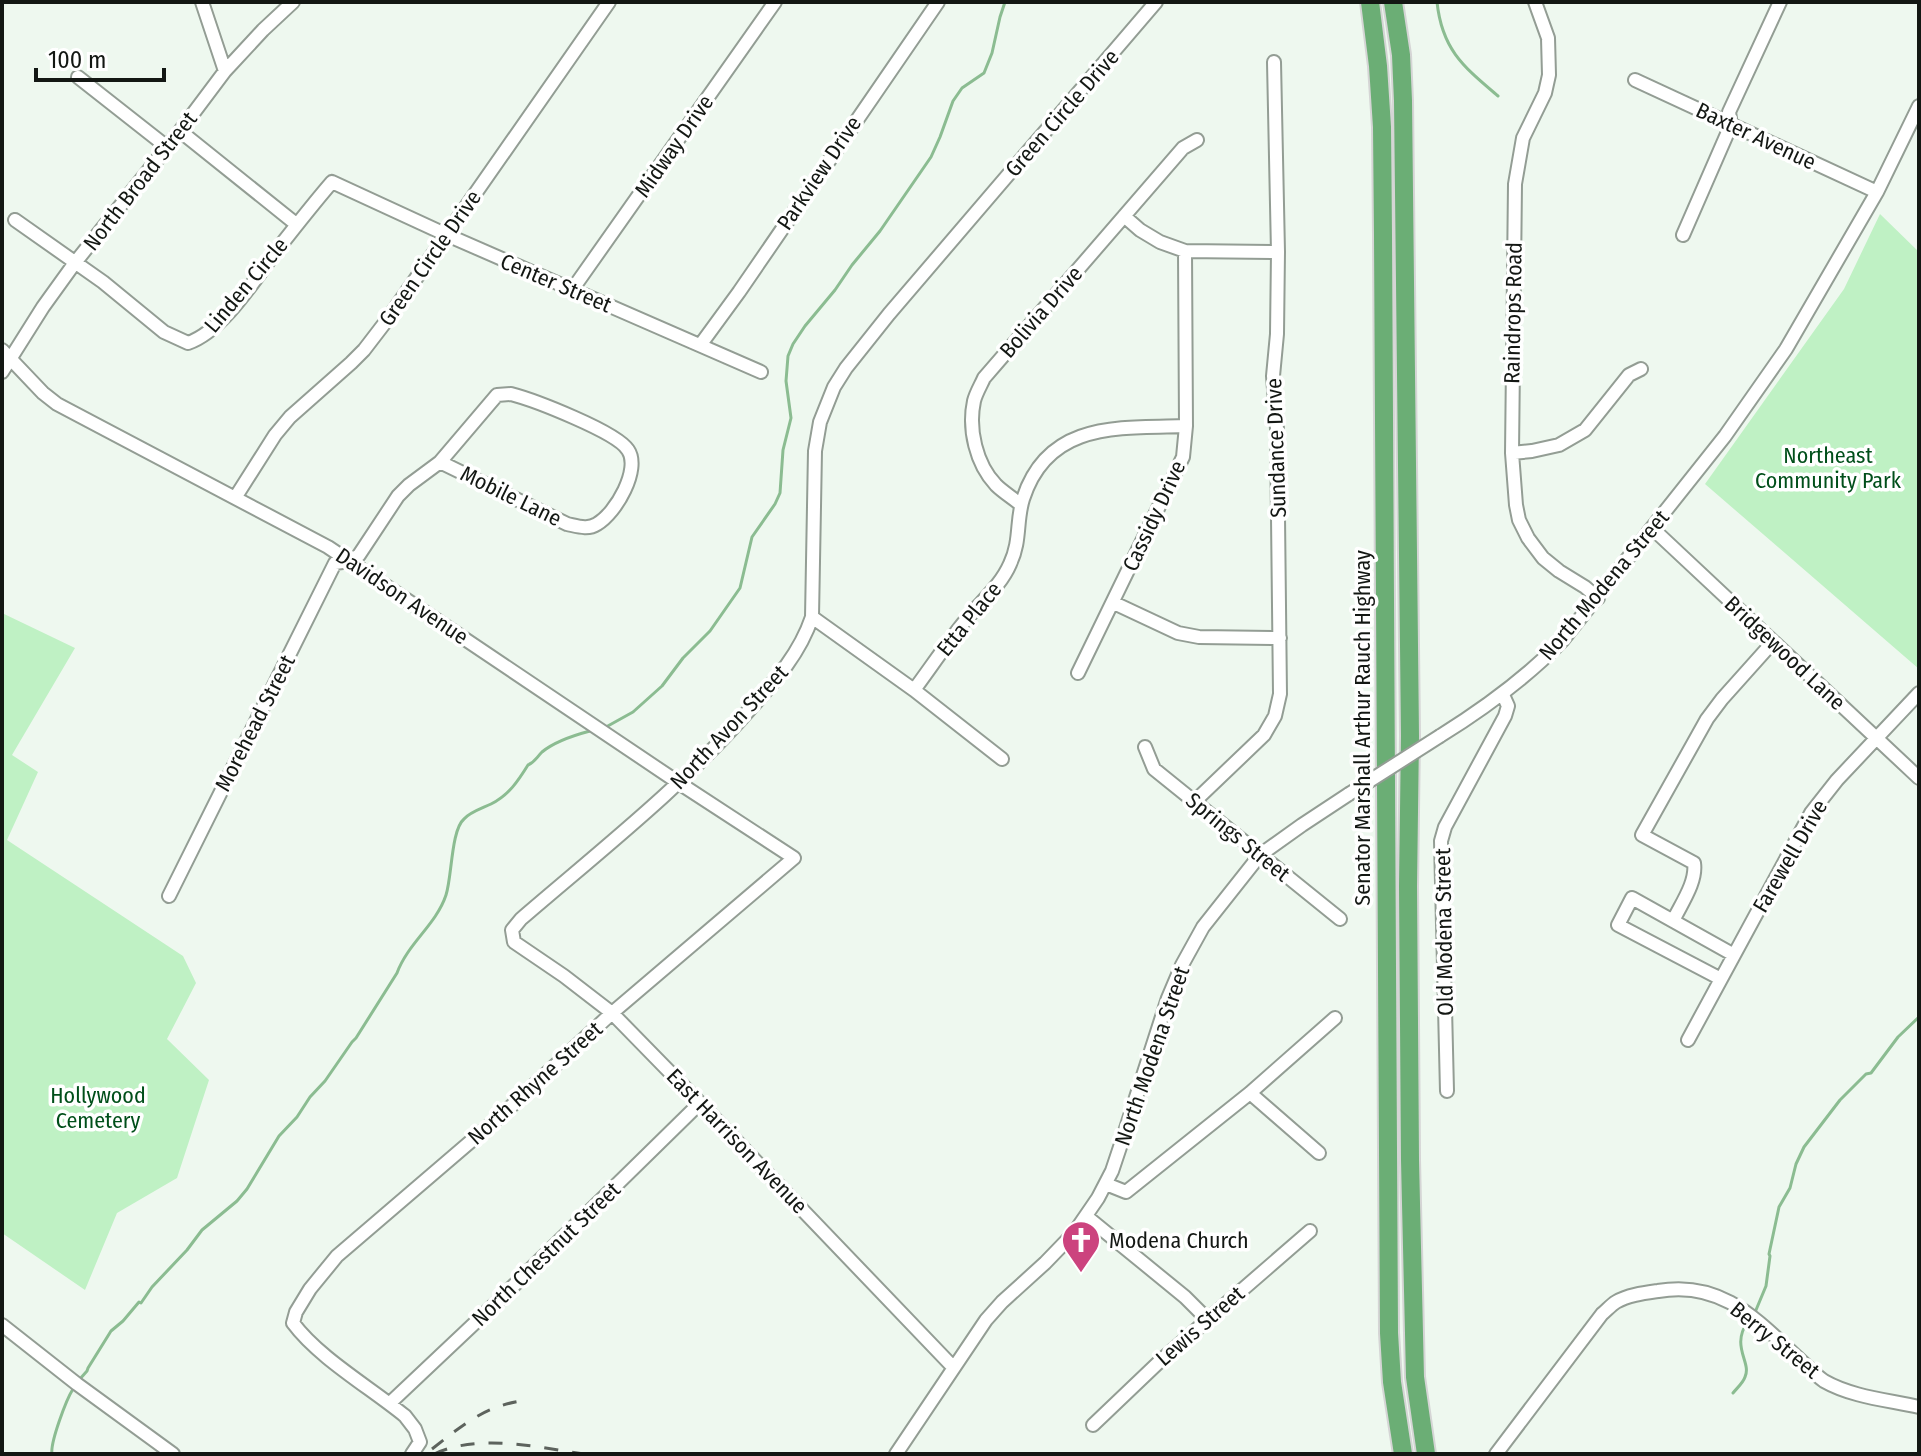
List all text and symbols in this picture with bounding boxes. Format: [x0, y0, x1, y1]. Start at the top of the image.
scale bar [36, 32, 164, 82]
street label: Green Circle Drive [999, 44, 1125, 182]
text: 100 m [48, 46, 106, 74]
street label: Midway Drive [629, 89, 719, 203]
street label: Baxter Avenue [1692, 96, 1820, 176]
street label: North Broad Street [77, 106, 203, 256]
street label: Parkview Drive [771, 111, 867, 235]
street label: Green Circle Drive [373, 185, 487, 331]
street label: Linden Circle [198, 232, 294, 338]
street label: Raindrops Road [1498, 242, 1528, 384]
street label: Center Street [496, 248, 616, 319]
street label: Bolivia Drive [994, 261, 1088, 363]
street label: Sundance Drive [1260, 378, 1292, 518]
park label: Northeast Community Park [1755, 442, 1902, 494]
street label: Cassidy Drive [1117, 456, 1191, 576]
street label: Mobile Lane [456, 460, 566, 532]
street label: North Modena Street [1533, 504, 1675, 666]
street label: Davidson Avenue [331, 542, 473, 650]
street label: Senator Marshall Arthur Rauch Highway [1349, 550, 1376, 906]
street label: Etta Place [931, 576, 1007, 662]
street label: Bridgewood Lane [1719, 590, 1851, 716]
street label: Morehead Street [209, 650, 301, 796]
street label: North Avon Street [664, 659, 794, 795]
street label: Springs Street [1180, 787, 1296, 888]
street label: Farewell Drive [1747, 795, 1833, 917]
street label: Old Modena Street [1429, 847, 1459, 1016]
street label: North Modena Street [1109, 962, 1196, 1149]
street label: North Rhyne Street [462, 1015, 608, 1150]
street label: East Harrison Avenue [661, 1063, 813, 1219]
park label: Hollywood Cemetery [50, 1082, 146, 1134]
street label: North Chestnut Street [466, 1176, 626, 1332]
church icon: Modena Church [1060, 1219, 1102, 1274]
place label: Modena Church [1109, 1227, 1249, 1254]
street label: Lewis Street [1150, 1280, 1250, 1372]
street label: Berry Street [1725, 1296, 1826, 1385]

